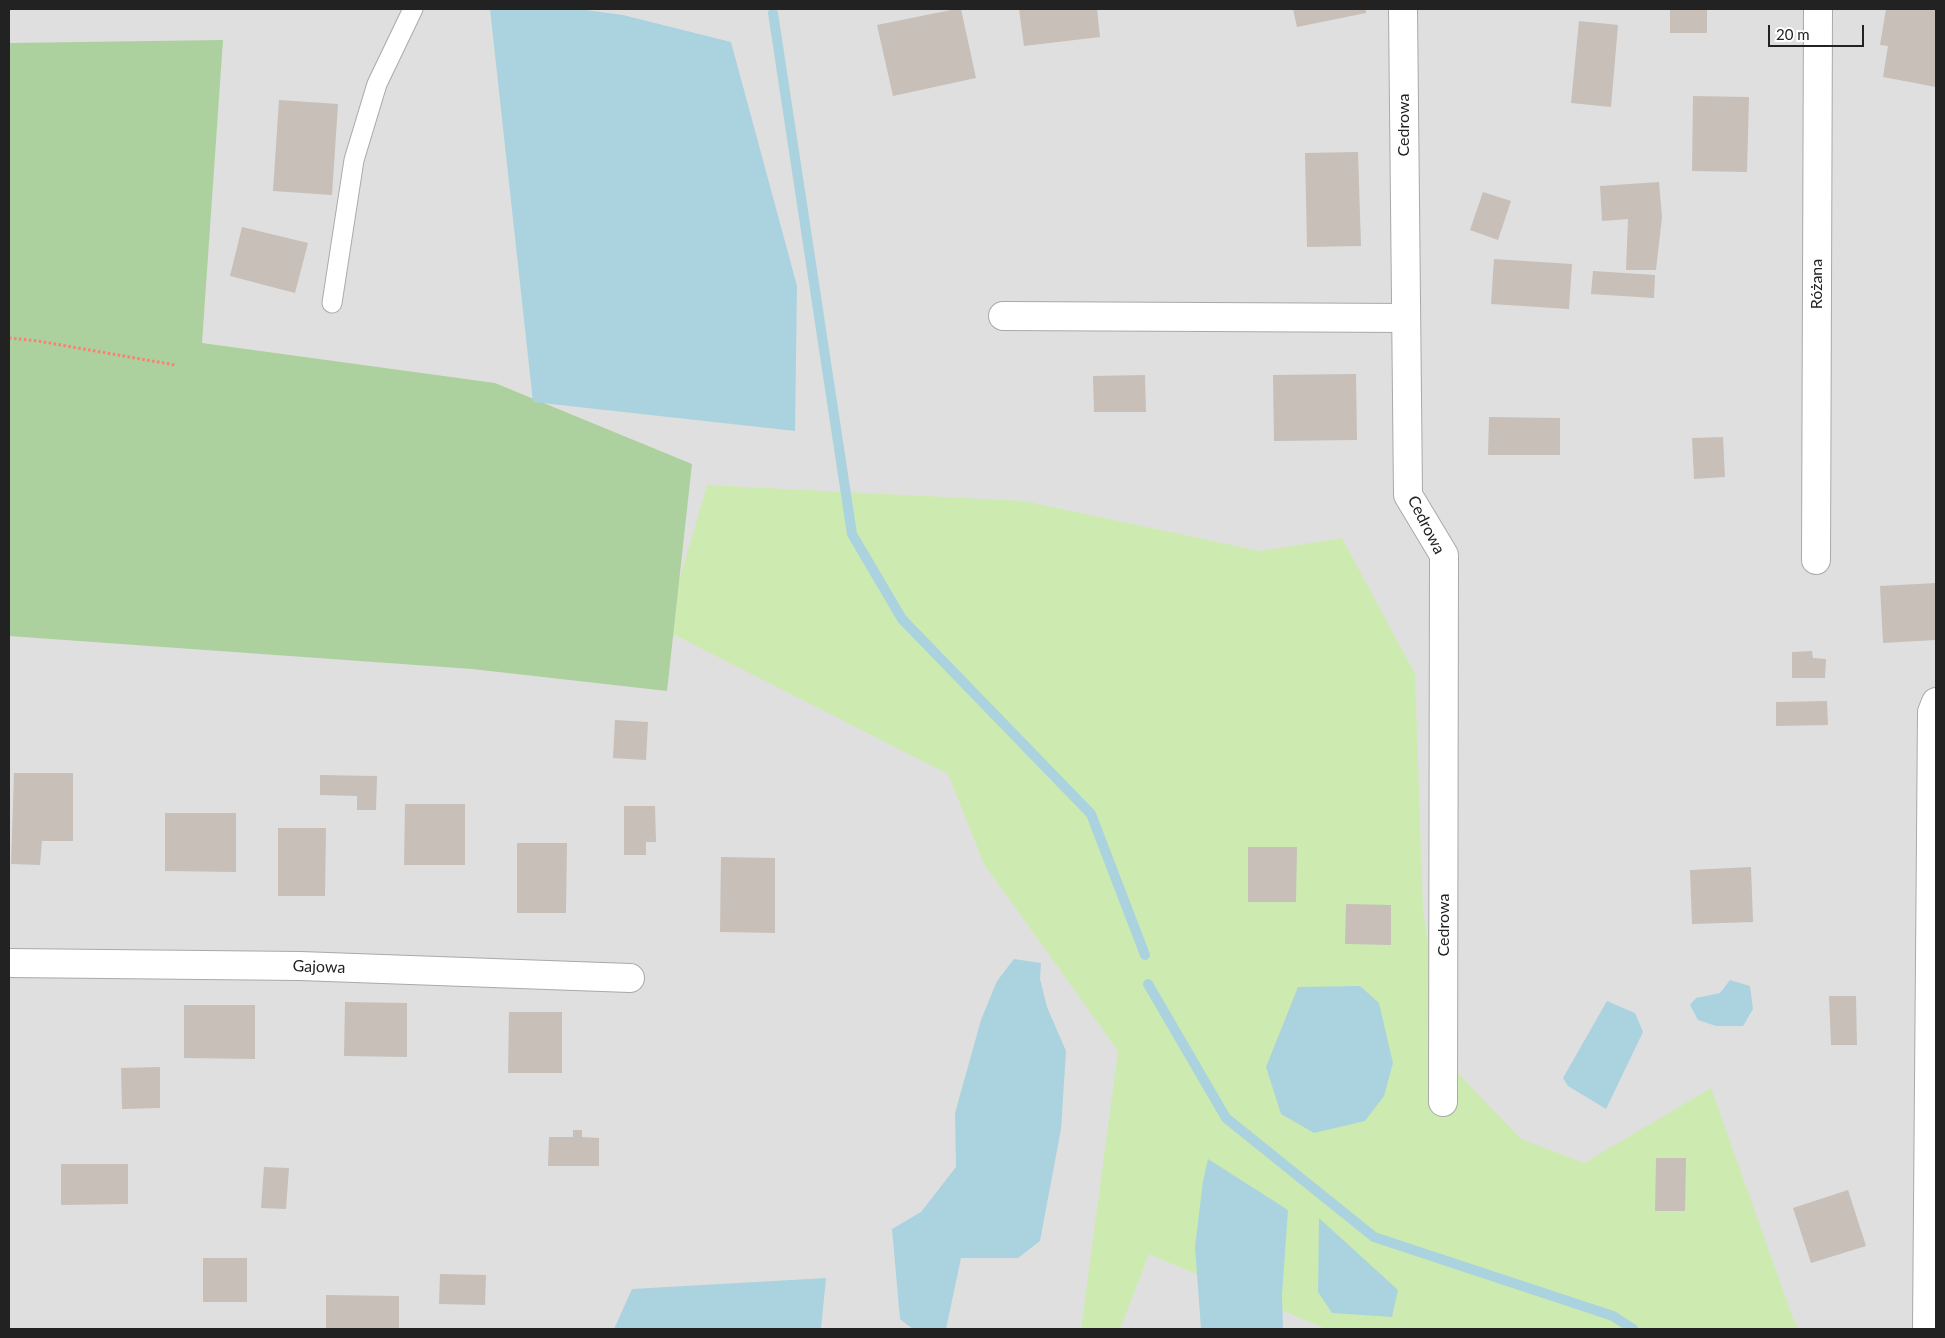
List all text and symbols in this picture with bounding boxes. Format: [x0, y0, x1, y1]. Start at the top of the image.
scale bar [1770, 15, 1866, 47]
text: 20 m [1776, 25, 1810, 43]
street label: Cedrowa [1394, 94, 1414, 156]
street label: Różana [1807, 259, 1827, 309]
street label: Cedrowa [1403, 493, 1449, 557]
street label: Cedrowa [1434, 894, 1454, 956]
street label: Gajowa [292, 956, 346, 978]

